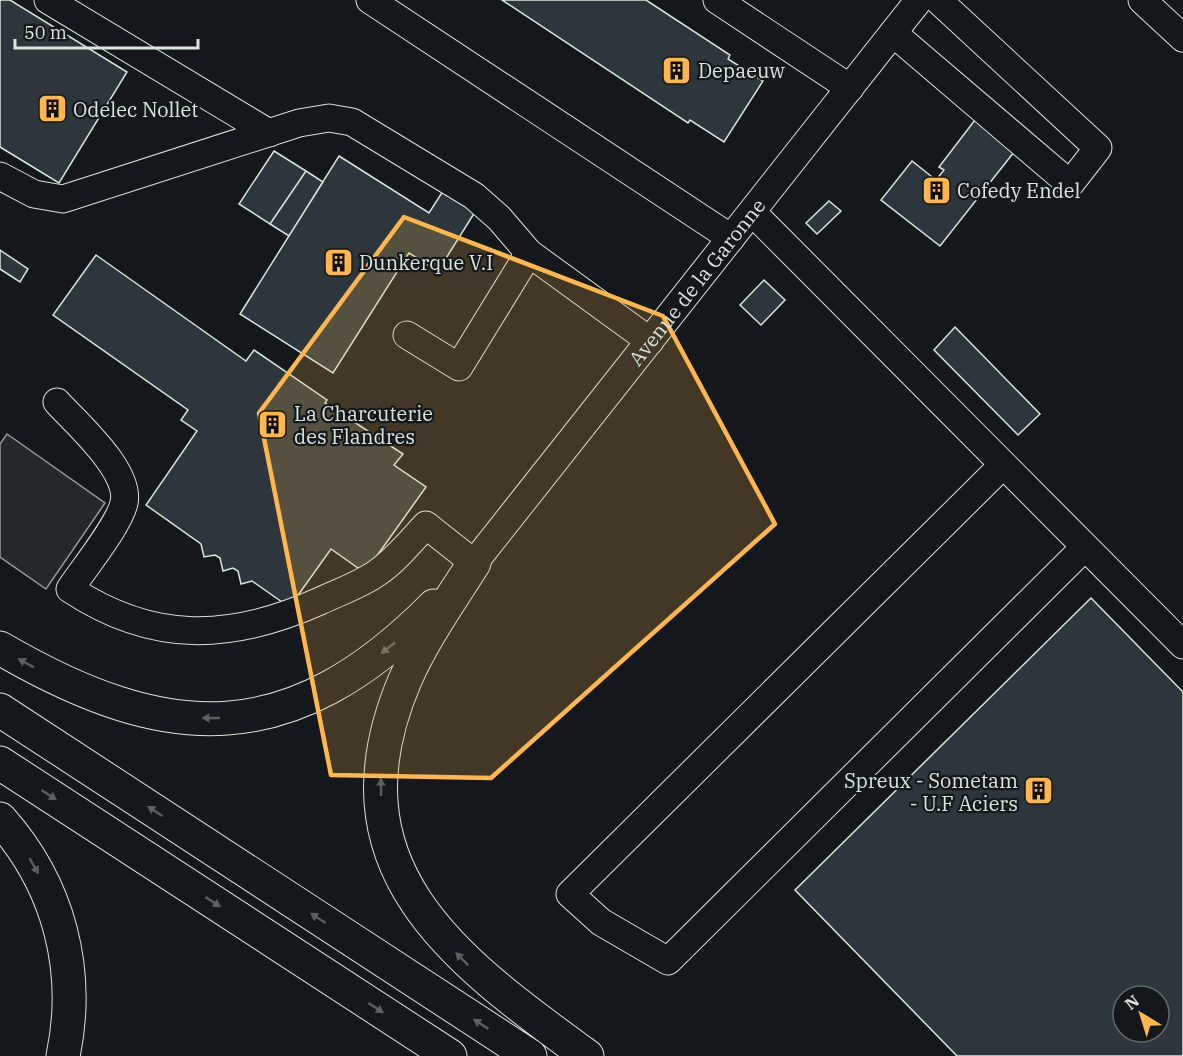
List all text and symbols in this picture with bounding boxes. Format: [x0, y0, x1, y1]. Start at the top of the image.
scale bar [15, 12, 198, 50]
text: 50 m [24, 21, 67, 44]
building icon: Depaeuw [661, 54, 693, 86]
place label: Depaeuw [698, 57, 785, 84]
building icon: Odelec Nollet [36, 93, 68, 125]
place label: Odelec Nollet [73, 96, 198, 123]
building icon: Cofedy Endel [920, 174, 952, 206]
place label: Cofedy Endel [957, 177, 1081, 204]
street label: Avenue de la Garonne [622, 192, 771, 371]
building icon: Dunkerque V.I [322, 246, 354, 278]
place label: Dunkerque V.I [359, 249, 493, 276]
place label: La Charcuterie des Flandres [294, 400, 433, 450]
building icon: La Charcuterie des Flandres [257, 409, 289, 441]
one-way arrow [380, 641, 395, 653]
one-way arrow [17, 658, 34, 668]
one-way arrow [201, 713, 220, 723]
place label: Spreux - Sometam - U.F Aciers [844, 767, 1018, 817]
building icon: Spreux - Sometam - U.F Aciers [1023, 775, 1055, 807]
one-way arrow [377, 778, 386, 797]
one-way arrow [41, 790, 57, 801]
one-way arrow [147, 805, 163, 817]
one-way arrow [29, 858, 39, 875]
one-way arrow [204, 896, 221, 907]
one-way arrow [310, 912, 326, 923]
one-way arrow [456, 952, 470, 966]
north arrow [1111, 984, 1171, 1044]
text: N [1121, 990, 1143, 1014]
one-way arrow [368, 1002, 384, 1013]
one-way arrow [473, 1019, 489, 1030]

